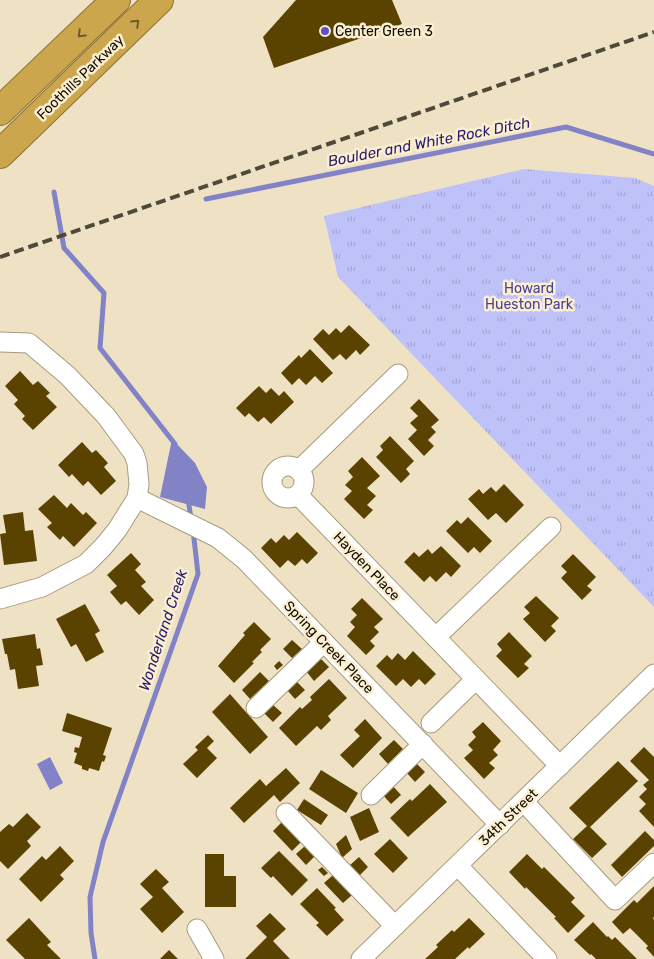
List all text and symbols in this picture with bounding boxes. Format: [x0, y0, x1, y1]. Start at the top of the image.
one-way arrow [130, 20, 139, 29]
place label: Center Green 3 [335, 23, 433, 40]
marker: Center Green 3 [319, 25, 331, 37]
one-way arrow [77, 28, 86, 37]
street label: Foothills Parkway [33, 31, 128, 123]
water label: Boulder and White Rock Ditch [326, 114, 532, 170]
park label: Howard Hueston Park [485, 280, 574, 313]
street label: Hayden Place [330, 528, 404, 604]
water label: Wonderland Creek [135, 567, 191, 693]
street label: Spring Creek Place [280, 597, 377, 697]
street label: 34th Street [475, 785, 542, 850]

